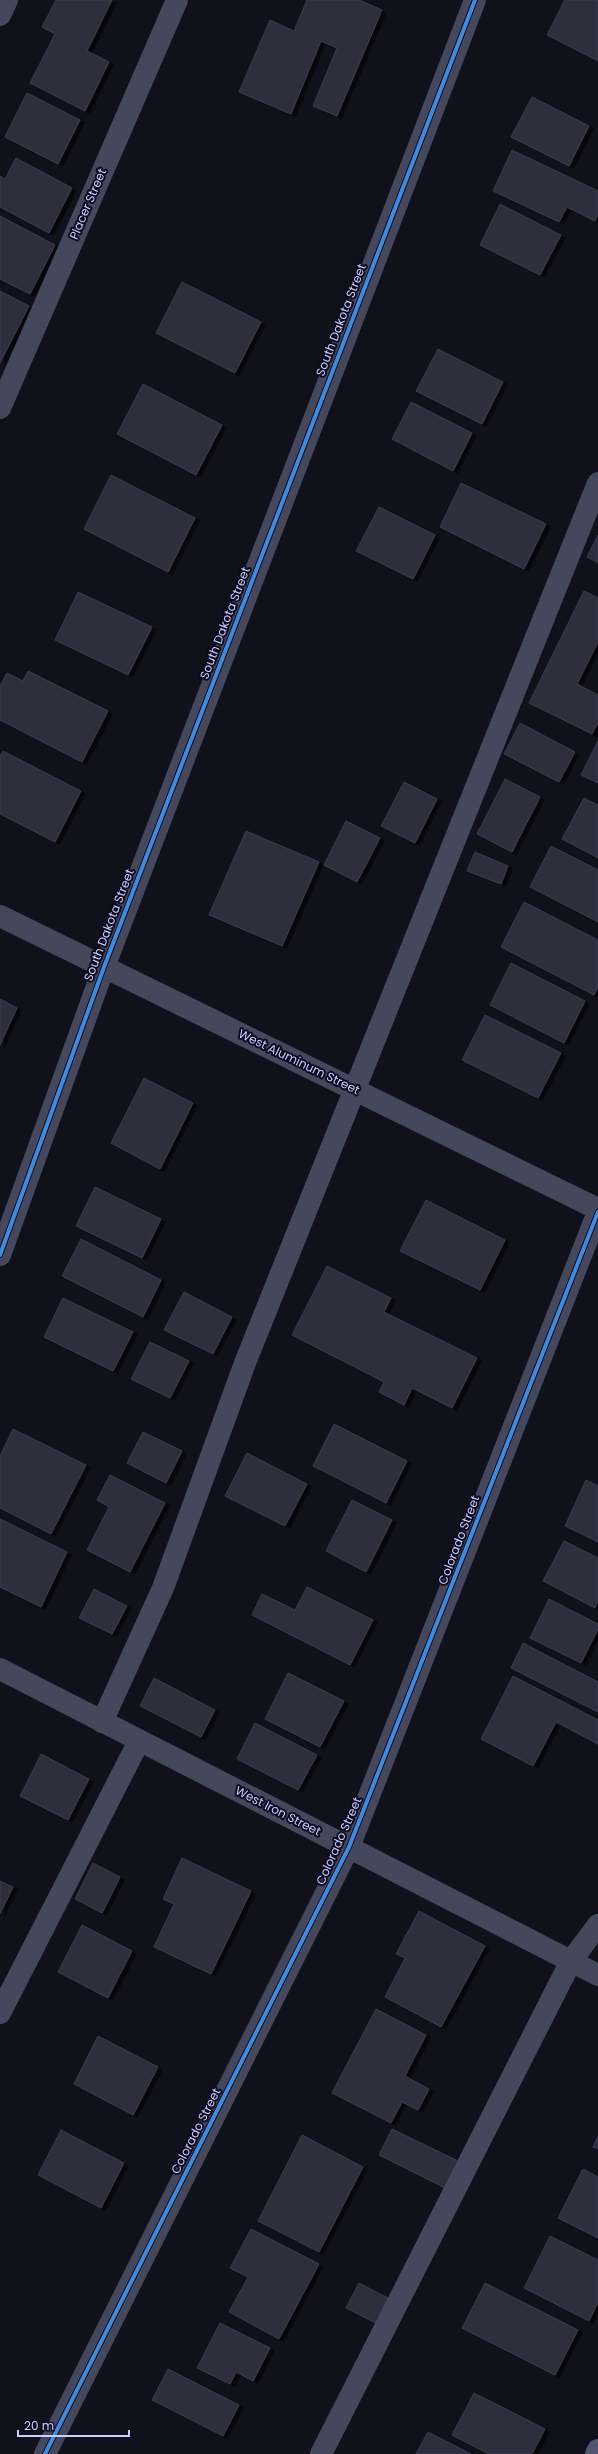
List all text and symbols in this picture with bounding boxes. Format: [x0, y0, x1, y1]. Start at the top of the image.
street label: Placer Street [65, 166, 110, 242]
street label: South Dakota Street [311, 261, 370, 378]
street label: South Dakota Street [195, 564, 254, 681]
street label: South Dakota Street [79, 866, 138, 983]
street label: West Aluminum Street [236, 1025, 363, 1098]
street label: Colorado Street [434, 1493, 483, 1587]
street label: West Iron Street [232, 1782, 324, 1839]
street label: Colorado Street [312, 1794, 365, 1887]
street label: Colorado Street [167, 2085, 225, 2177]
scale bar [18, 2412, 129, 2438]
text: 20 m [24, 2417, 54, 2434]

